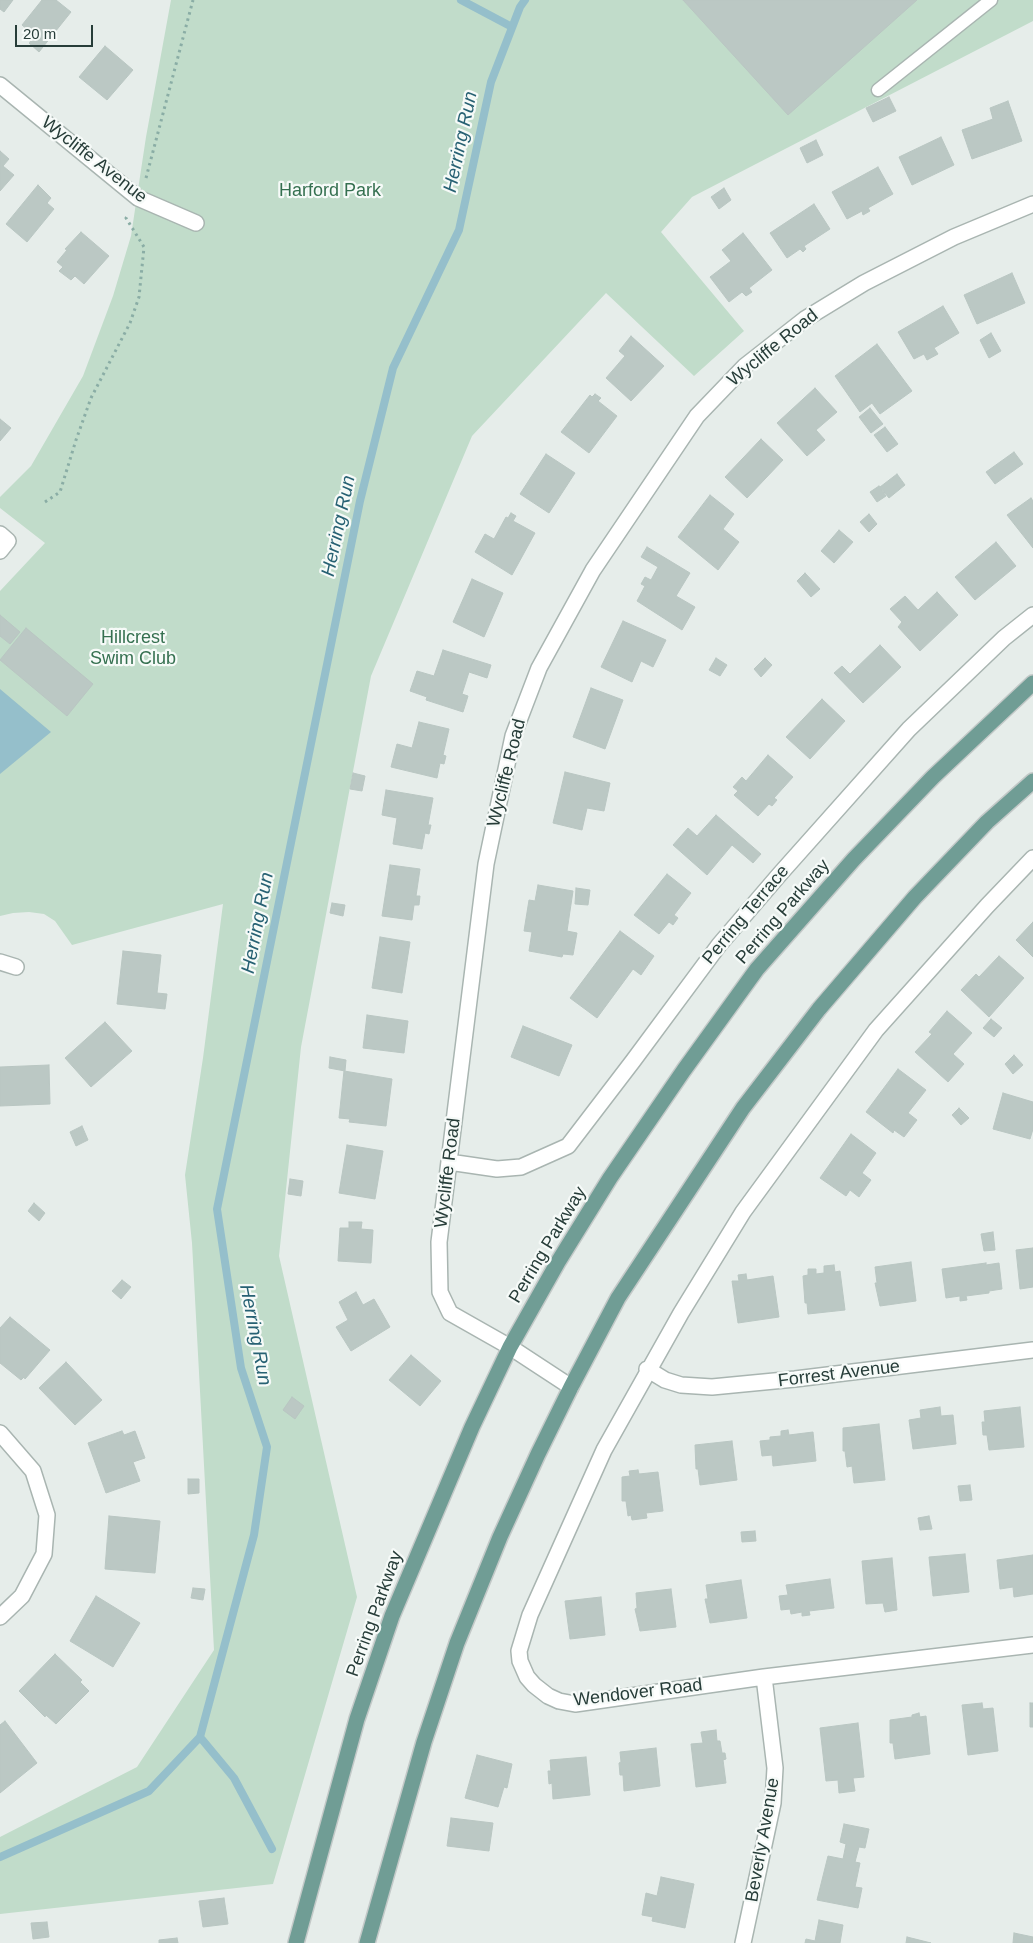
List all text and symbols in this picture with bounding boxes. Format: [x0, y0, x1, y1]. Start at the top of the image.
scale bar [18, 15, 95, 47]
text: 20 m [23, 25, 56, 42]
water label: Herring Run [439, 90, 483, 194]
street label: Wycliffe Avenue [37, 112, 151, 208]
park label: Harford Park [279, 180, 381, 202]
street label: Wycliffe Road [723, 305, 823, 391]
water label: Herring Run [317, 474, 361, 578]
park label: Hillcrest Swim Club [90, 627, 176, 670]
street label: Wycliffe Road [483, 717, 531, 829]
street label: Perring Parkway [732, 855, 834, 969]
street label: Perring Terrace [698, 861, 794, 969]
water label: Herring Run [237, 871, 279, 975]
street label: Wycliffe Road [431, 1117, 465, 1229]
street label: Perring Parkway [505, 1183, 591, 1307]
water label: Herring Run [234, 1283, 276, 1387]
street label: Forrest Avenue [777, 1356, 901, 1392]
street label: Perring Parkway [342, 1548, 408, 1680]
street label: Wendover Road [572, 1674, 704, 1712]
street label: Beverly Avenue [741, 1776, 785, 1904]

